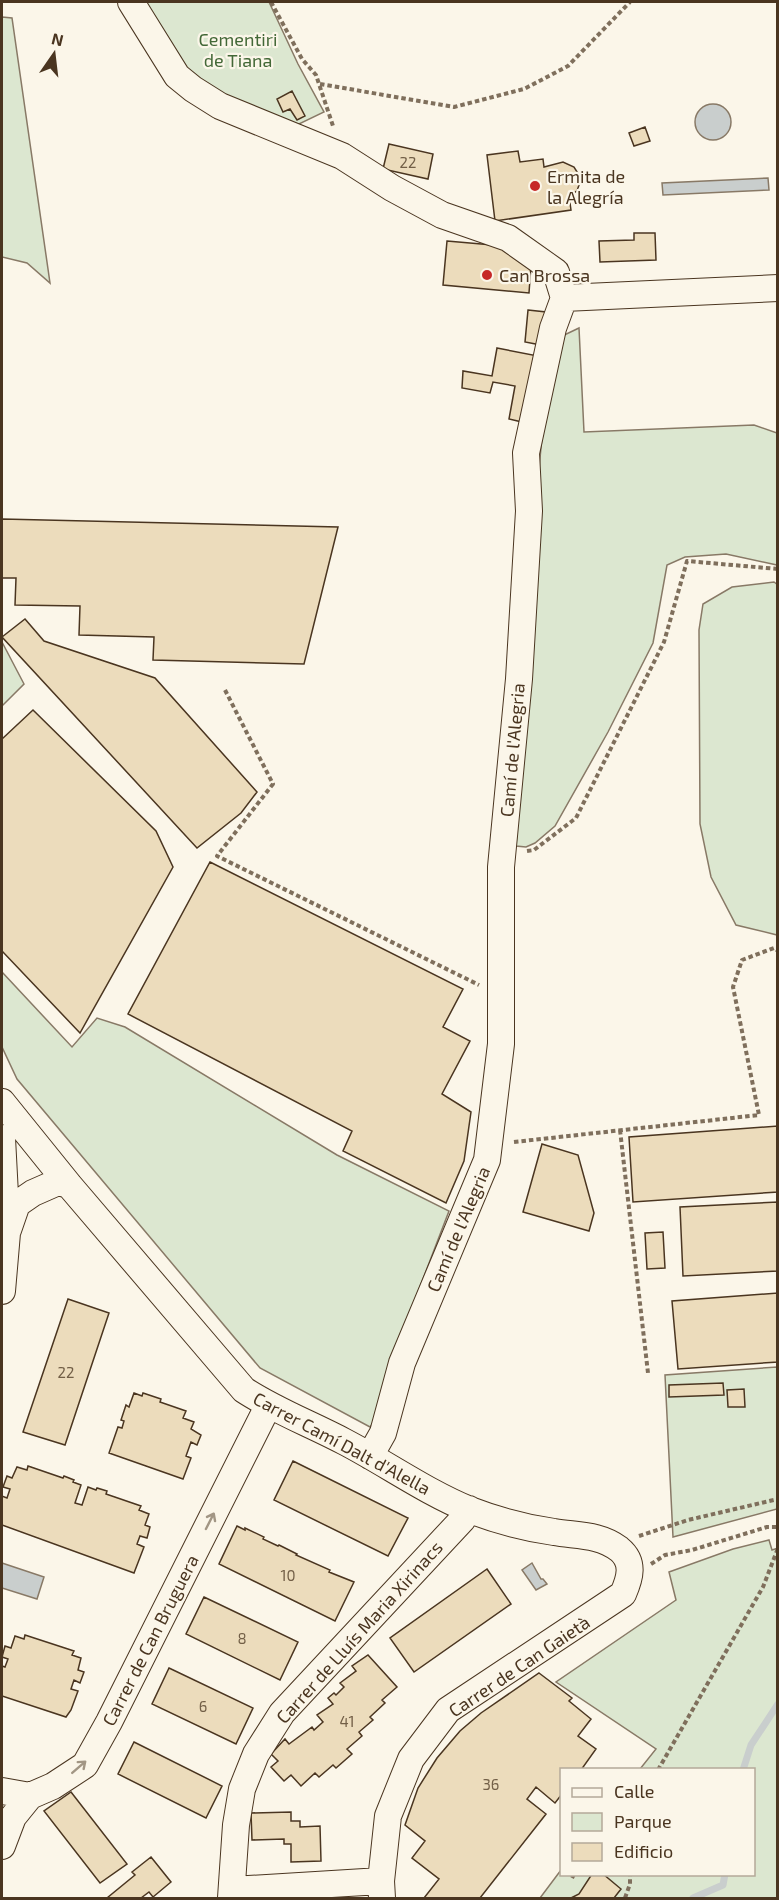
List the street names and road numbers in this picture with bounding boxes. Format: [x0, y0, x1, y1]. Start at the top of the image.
street label: Camí de l'Alegria [495, 682, 529, 818]
street label: Camí de l'Alegria [422, 1163, 494, 1295]
street label: Carrer Camí Dalt d'Alella [250, 1387, 434, 1499]
street label: Carrer de Lluís Maria Xirinacs [271, 1536, 447, 1728]
street label: Carrer de Can Bruguera [97, 1551, 203, 1729]
street label: Carrer de Can Gaietà [444, 1611, 594, 1721]

